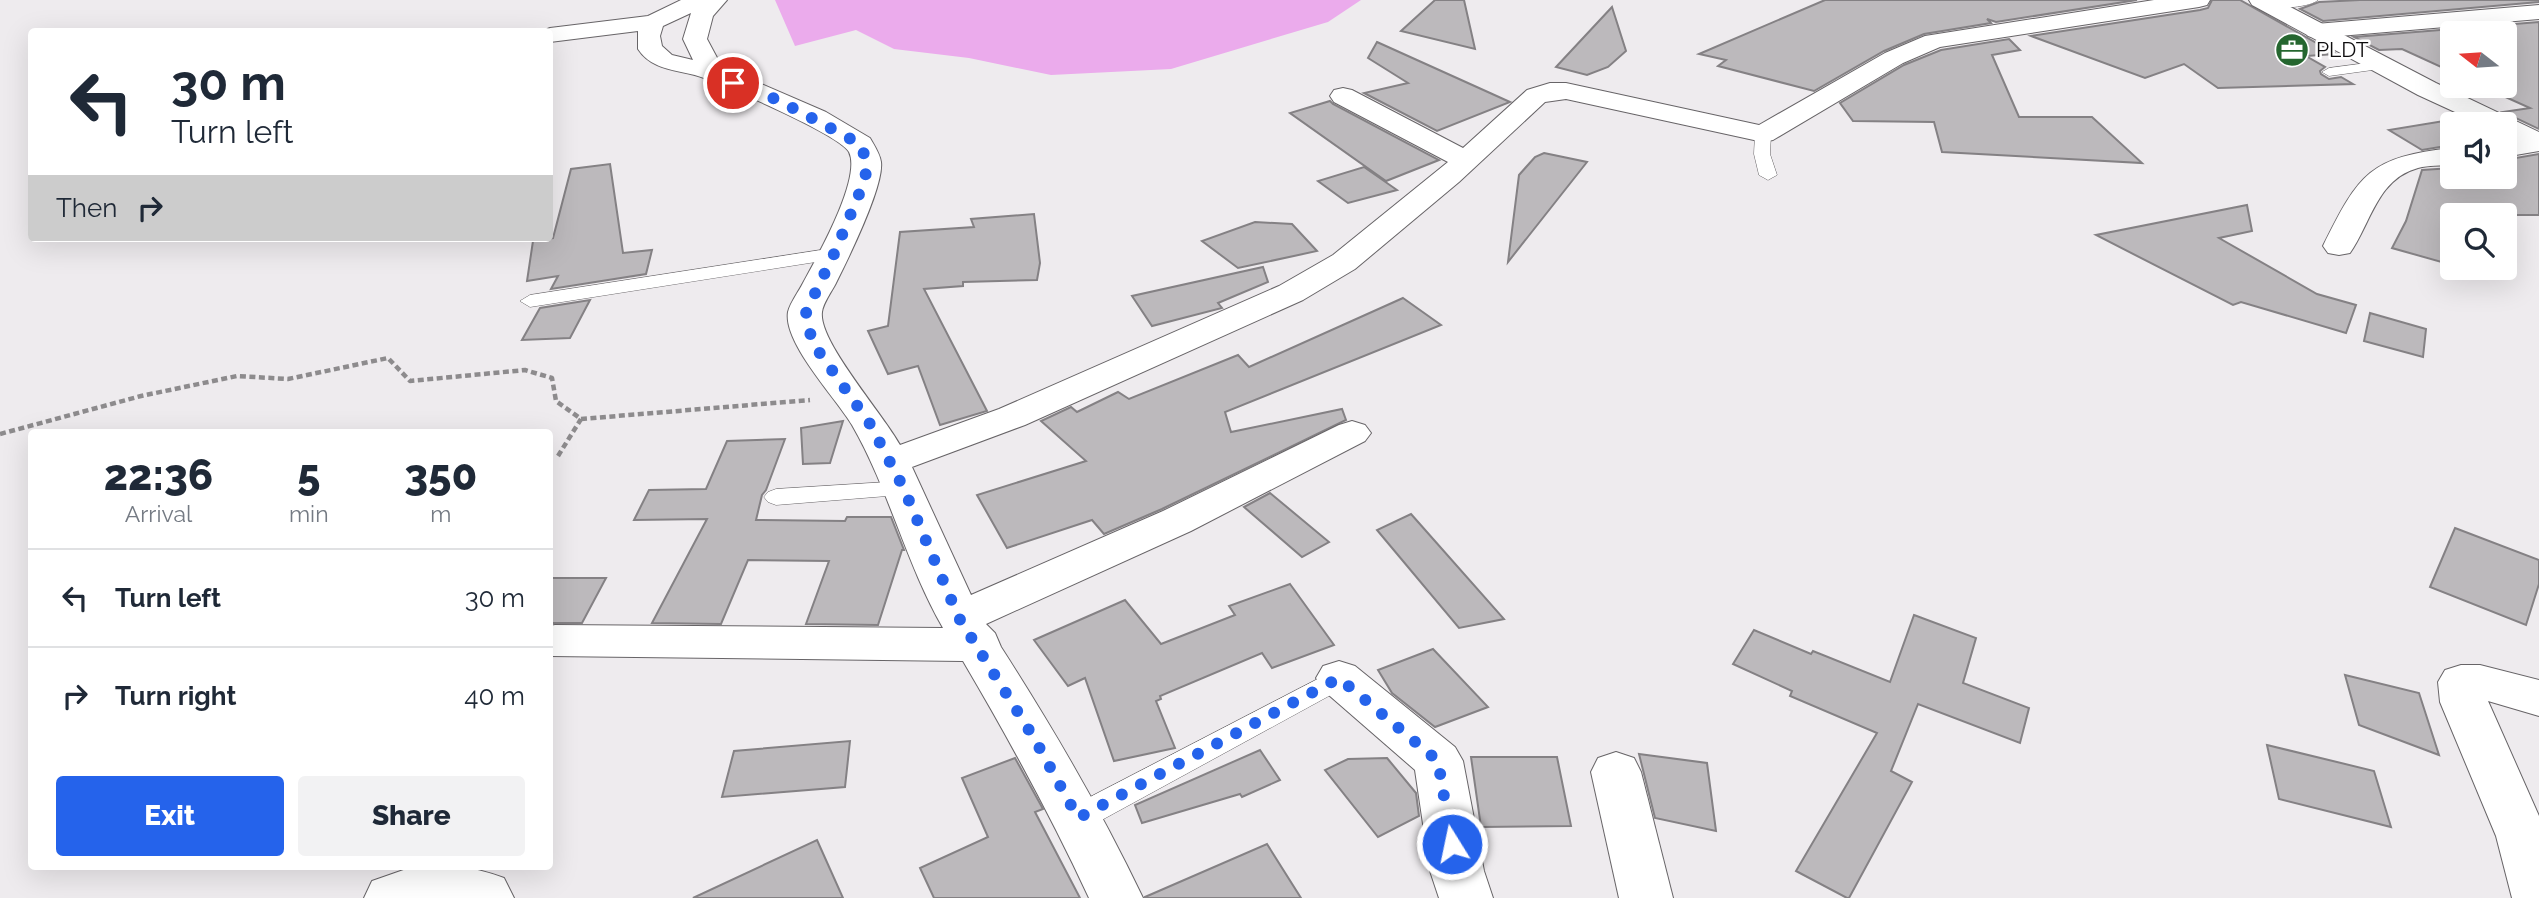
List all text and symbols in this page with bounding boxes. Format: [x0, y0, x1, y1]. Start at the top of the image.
north arrow [2440, 21, 2516, 98]
map controls [2440, 21, 2517, 280]
office icon: PLDT [2273, 31, 2311, 69]
place label: PLDT [2316, 37, 2369, 62]
pin [703, 53, 763, 113]
text: 30 m [171, 54, 286, 111]
icon: left [56, 56, 147, 147]
icon: arrive [714, 64, 752, 102]
button: sound [2440, 112, 2517, 189]
text: Turn left [171, 113, 293, 150]
icon: right [131, 189, 169, 227]
text: Then [56, 193, 117, 223]
button: search [2440, 203, 2517, 280]
text: 22:36 [104, 451, 213, 500]
text: 5 [297, 451, 320, 500]
text: 350 [404, 451, 477, 500]
text: Arrival [125, 500, 192, 527]
text: min [289, 500, 329, 527]
text: m [430, 500, 451, 527]
icon: left [56, 579, 94, 617]
text: Turn left [115, 583, 221, 613]
text: 30 m [465, 583, 525, 613]
icon: right [56, 677, 94, 715]
text: Turn right [115, 681, 236, 711]
text: 40 m [464, 681, 525, 711]
button: Exit [56, 776, 284, 856]
button: Share [298, 776, 525, 856]
position arrow [1415, 807, 1489, 881]

